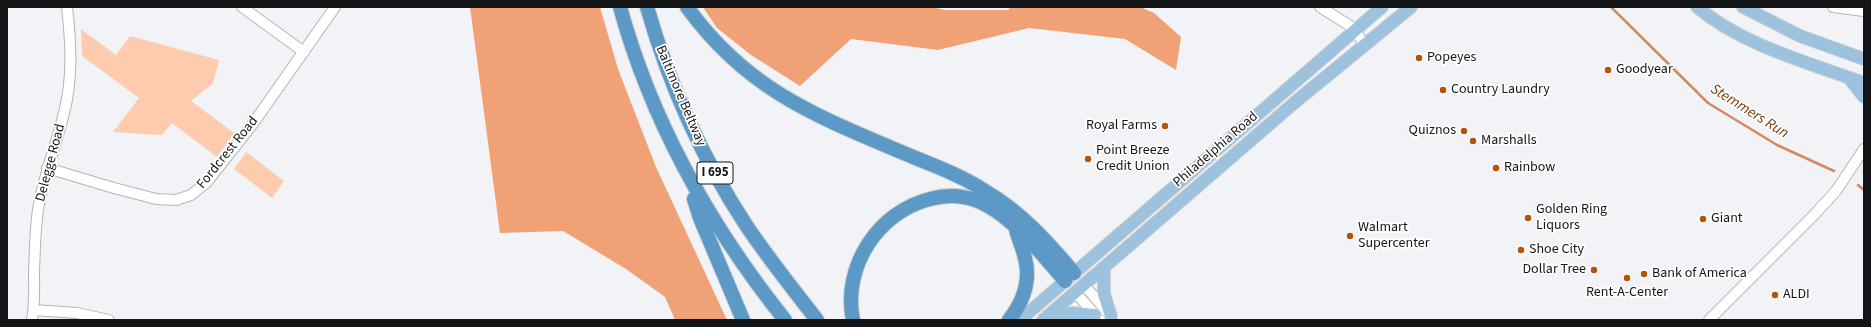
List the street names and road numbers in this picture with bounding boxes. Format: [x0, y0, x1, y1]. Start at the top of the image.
street label: Baltimore Beltway [651, 43, 709, 149]
street label: Philadelphia Road [1170, 109, 1262, 191]
street label: Fordcrest Road [194, 114, 262, 192]
street label: Delegge Road [33, 122, 69, 204]
road number: I 695 [697, 162, 733, 184]

